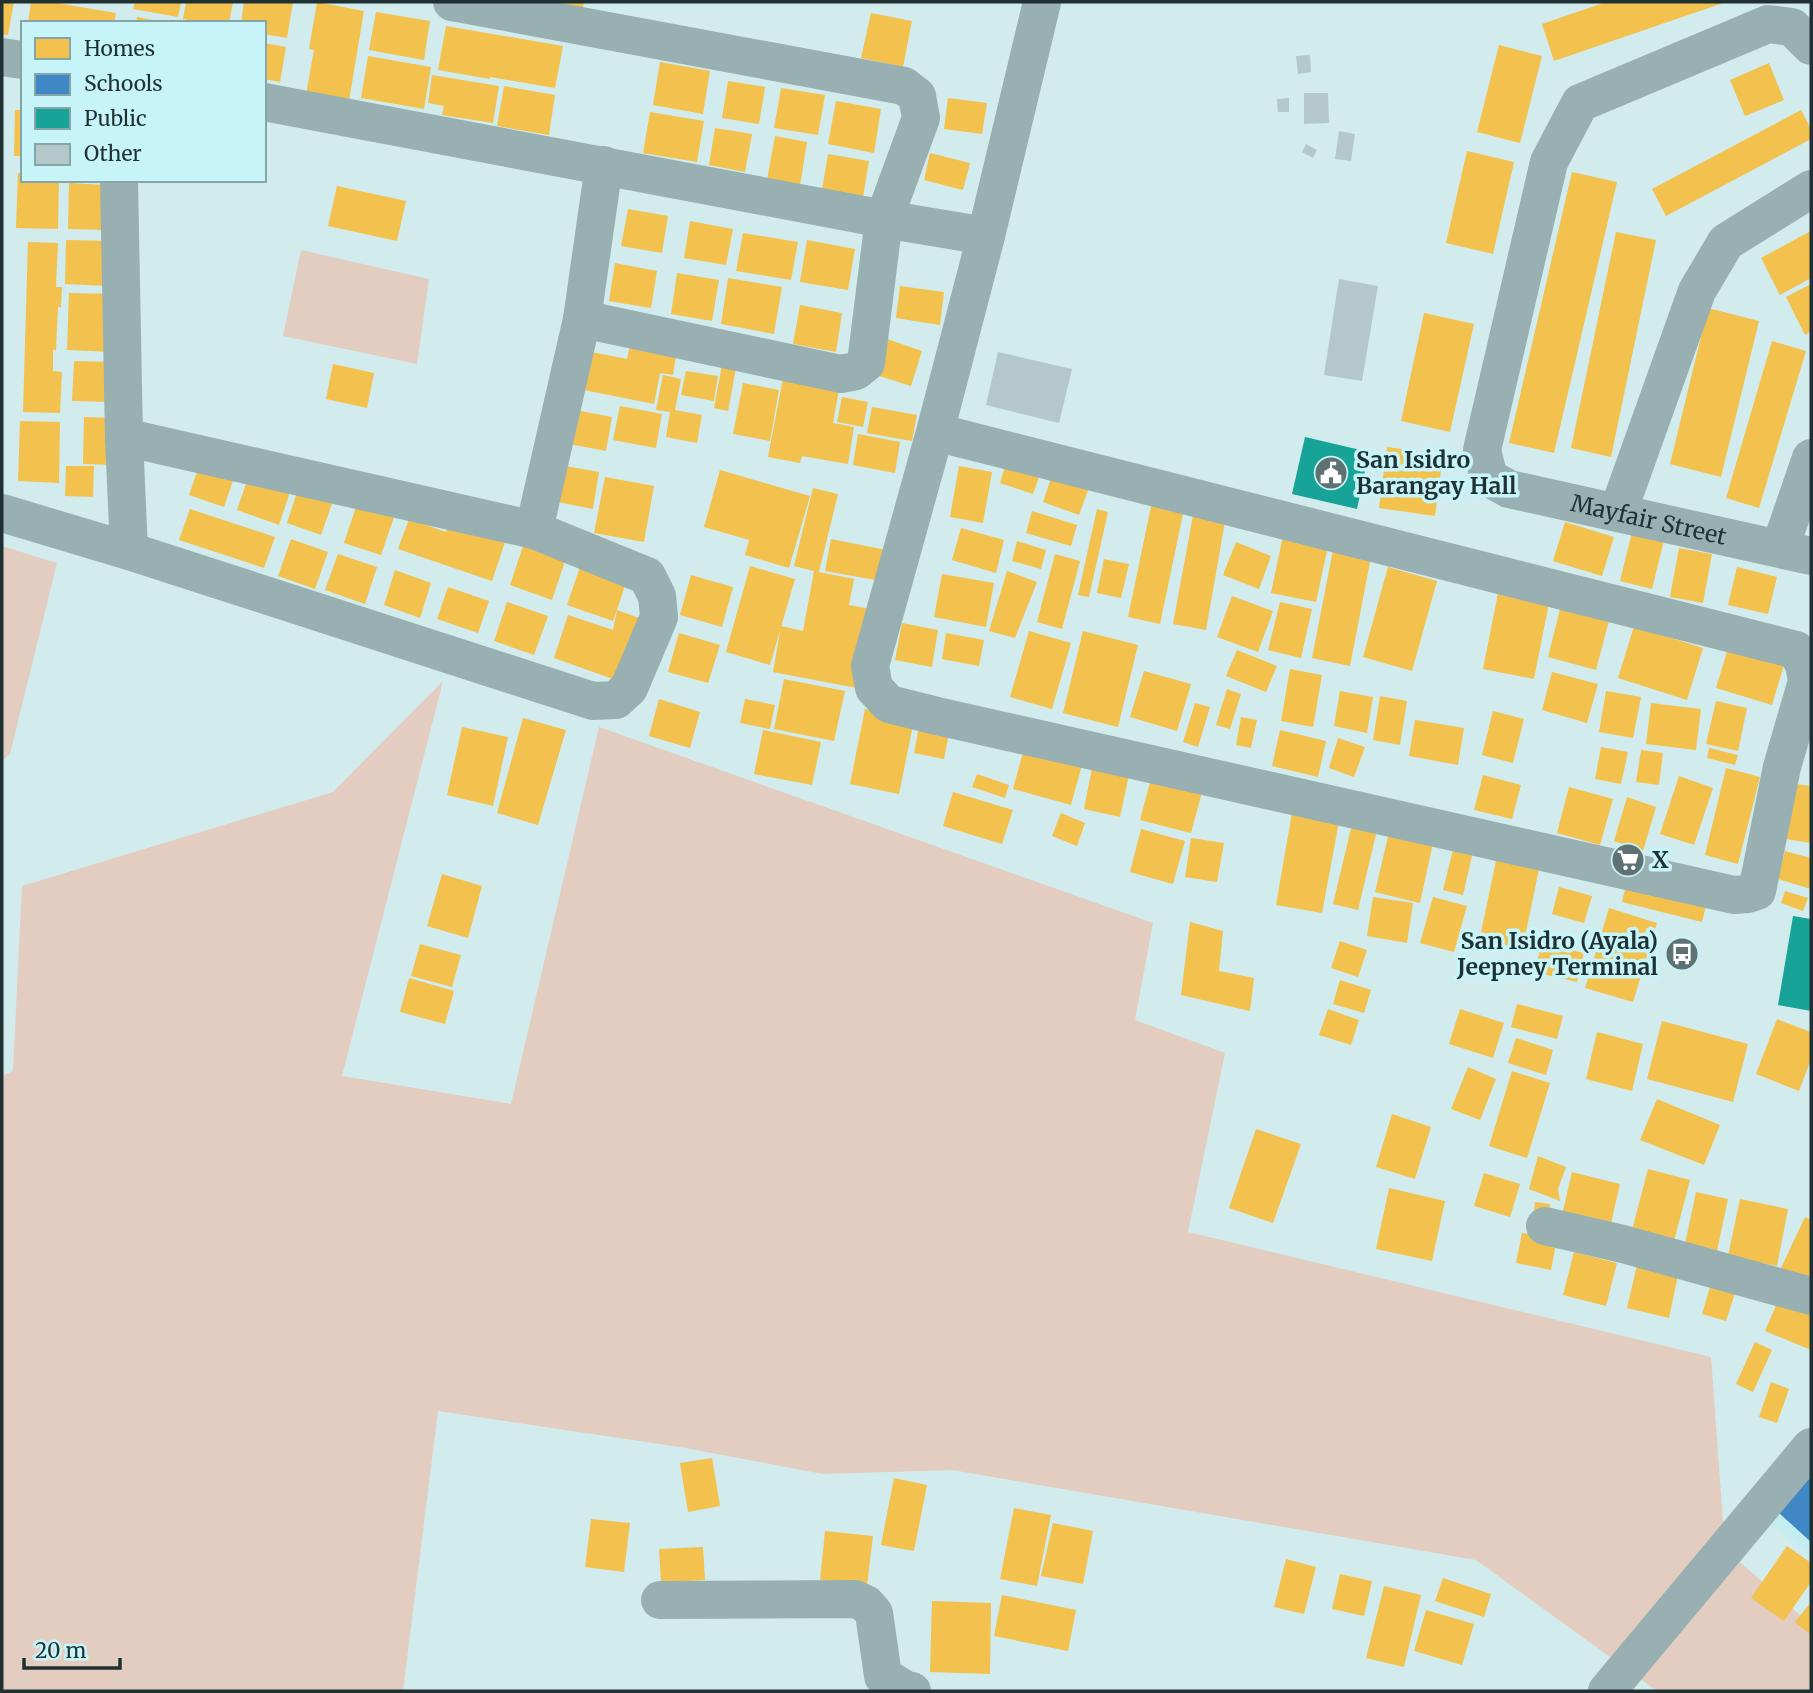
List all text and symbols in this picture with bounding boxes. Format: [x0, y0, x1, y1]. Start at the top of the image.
legend [21, 21, 266, 182]
text: Homes [84, 35, 155, 62]
text: Schools [84, 70, 163, 97]
text: Public [84, 105, 147, 132]
text: Other [84, 140, 142, 167]
place label: San Isidro Barangay Hall [1356, 445, 1517, 500]
public building icon: San Isidro Barangay Hall [1312, 454, 1350, 492]
street label: Mayfair Street [1568, 488, 1729, 551]
supermarket icon: X [1609, 841, 1647, 879]
place label: X [1652, 845, 1669, 874]
place label: San Isidro (Ayala) Jeepney Terminal [1456, 926, 1659, 981]
bus stop icon: San Isidro (Ayala) Jeepney Terminal [1663, 935, 1701, 973]
scale bar [24, 1626, 121, 1670]
text: 20 m [35, 1637, 87, 1664]

